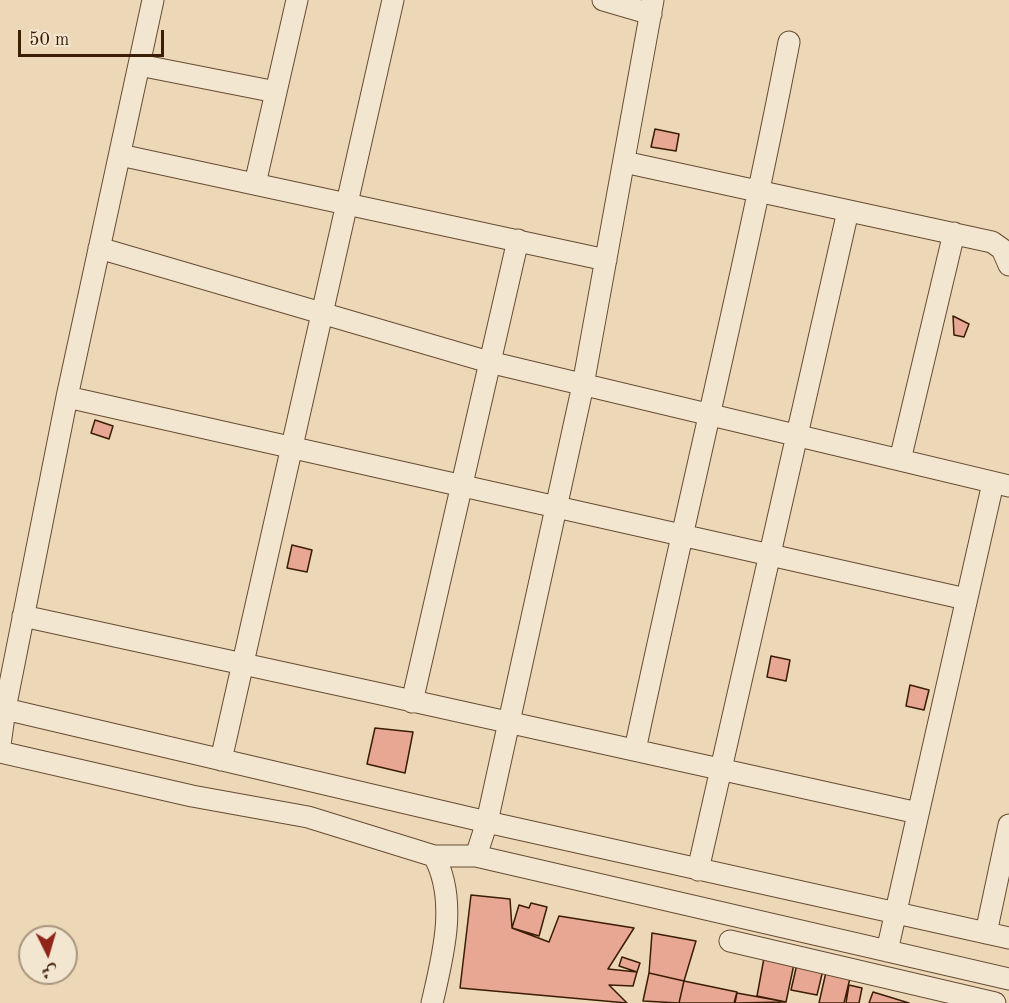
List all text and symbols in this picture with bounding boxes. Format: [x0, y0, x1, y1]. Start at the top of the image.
scale bar [21, 18, 166, 56]
text: 50 m [29, 31, 69, 49]
north arrow [18, 925, 78, 985]
text: ش [41, 962, 58, 980]

